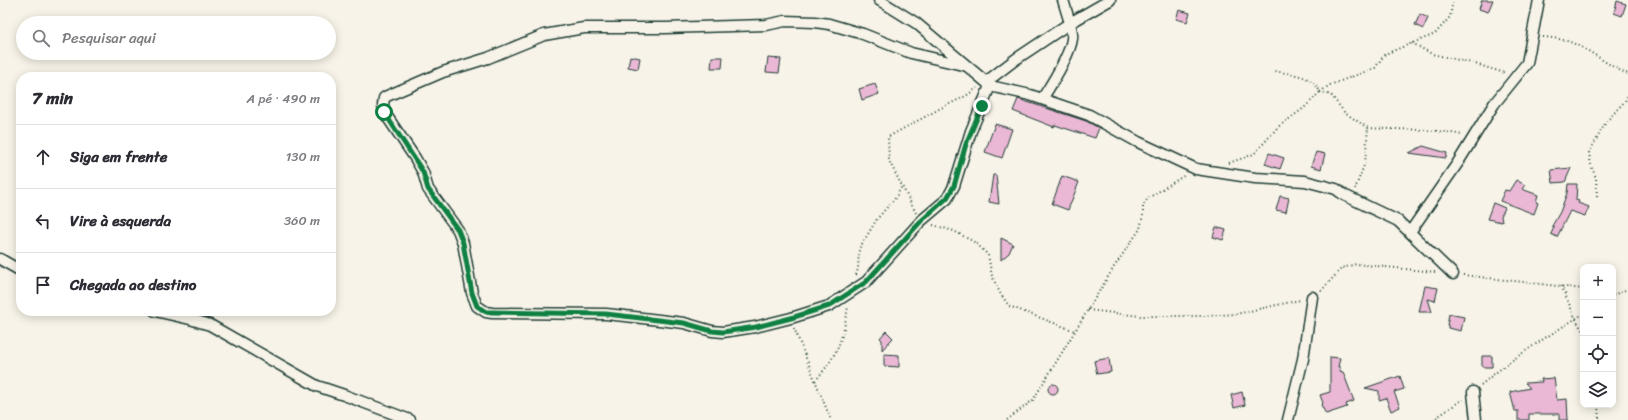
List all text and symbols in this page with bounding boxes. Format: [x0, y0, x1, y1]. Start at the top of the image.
search box [16, 16, 336, 60]
text: Pesquisar aqui [62, 25, 156, 51]
icon: search [30, 27, 52, 49]
text: 7 min [32, 83, 73, 113]
text: A pé · 490 m [247, 87, 320, 110]
route end [973, 97, 991, 115]
route start [375, 103, 393, 121]
text: Siga em frente [70, 144, 167, 170]
text: 130 m [286, 145, 320, 168]
icon: ahead [32, 146, 54, 168]
text: Vire à esquerda [70, 208, 171, 234]
text: 360 m [284, 209, 320, 232]
icon: left [32, 210, 54, 232]
map controls [1580, 264, 1616, 408]
button: + [1580, 264, 1616, 300]
text: Chegada ao destino [70, 272, 196, 298]
icon: arrive [32, 274, 54, 296]
button: − [1580, 300, 1616, 336]
button: locate [1580, 336, 1616, 372]
button: layers [1580, 372, 1616, 408]

